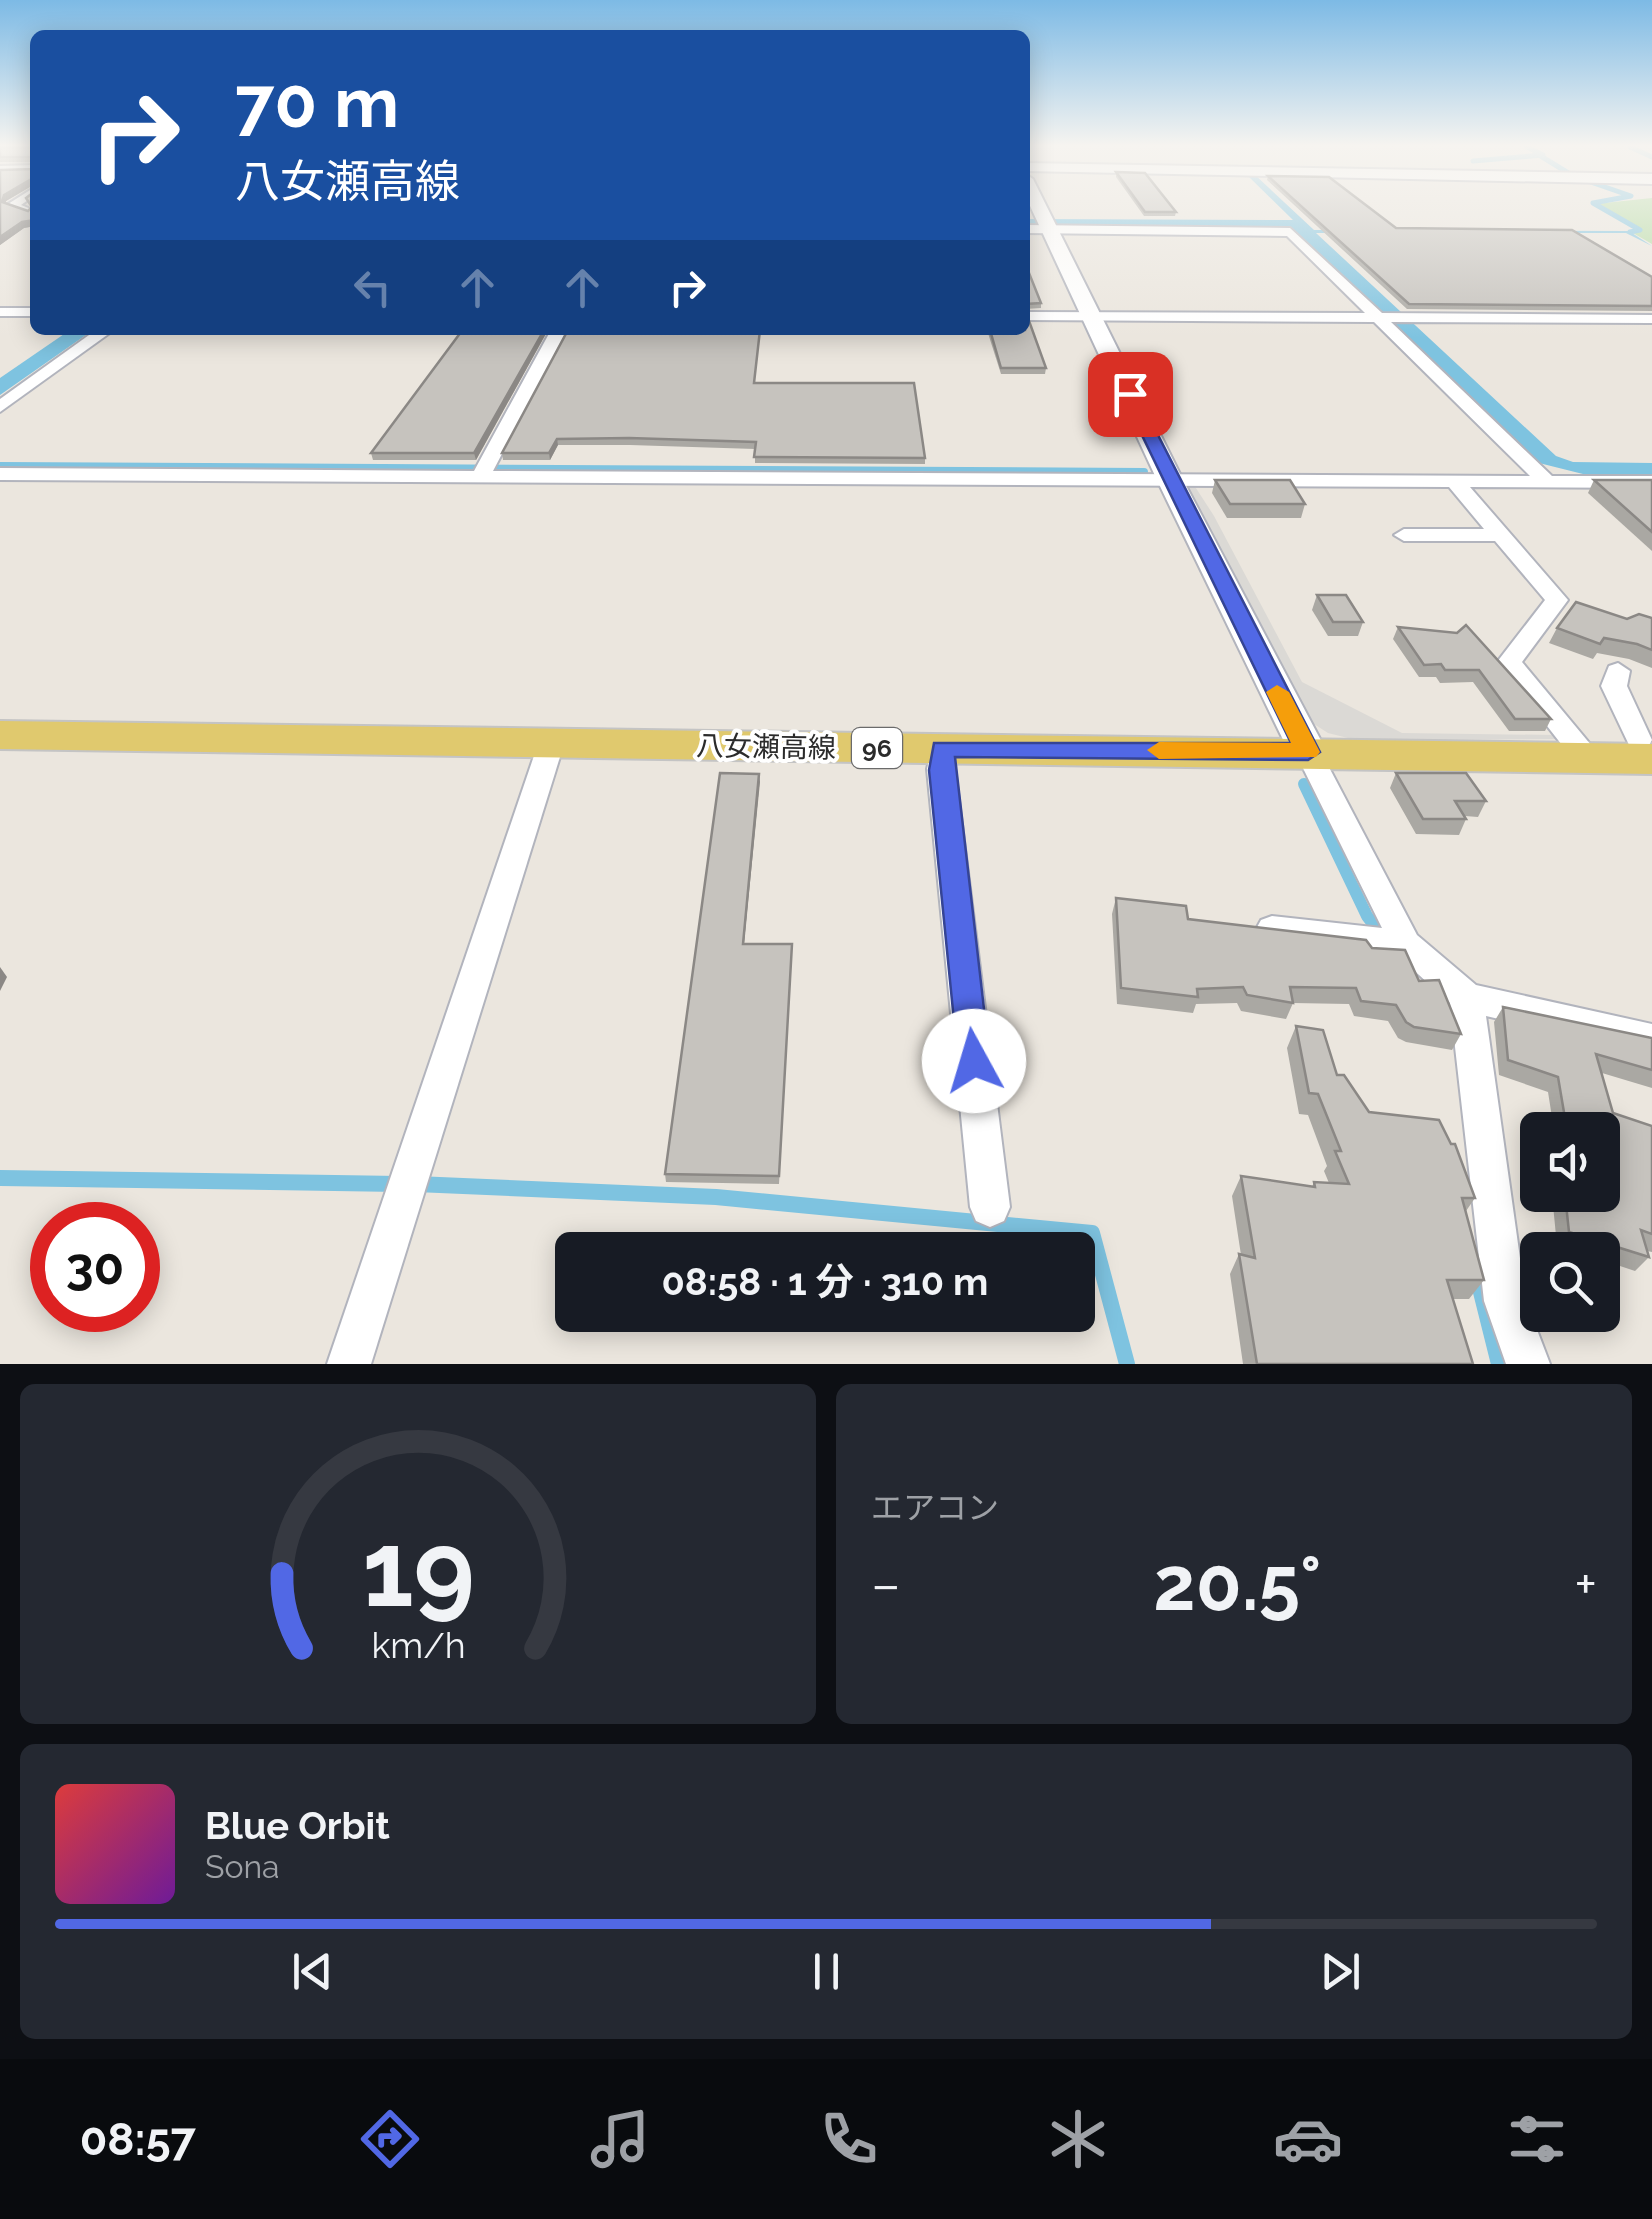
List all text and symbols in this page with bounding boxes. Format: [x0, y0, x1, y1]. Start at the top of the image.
text: 70 m [235, 61, 399, 143]
icon: right [70, 70, 200, 200]
text: 八女瀬高線 [235, 155, 460, 208]
icon: left [345, 260, 400, 315]
icon: ahead [450, 260, 505, 315]
icon: ahead [555, 260, 610, 315]
icon: right [660, 260, 715, 315]
pin [1088, 352, 1173, 437]
icon: arrive [1103, 367, 1158, 422]
road number: 96 [852, 728, 902, 768]
street label: 八女瀬高線 [696, 729, 836, 765]
position arrow [922, 1009, 1026, 1113]
map controls [1520, 1112, 1620, 1332]
button: sound [1520, 1112, 1620, 1212]
speed limit sign: 30 [30, 1202, 160, 1332]
button: search [1520, 1232, 1620, 1332]
text: 08:58 · 1 分 · 310 m [662, 1259, 988, 1304]
text: エアコン [871, 1489, 999, 1526]
text: 19 [362, 1508, 474, 1630]
text: 20.5° [1153, 1539, 1321, 1628]
text: − [871, 1552, 901, 1617]
text: + [1574, 1552, 1597, 1617]
text: km/h [371, 1624, 465, 1666]
text: Blue Orbit [205, 1803, 390, 1848]
text: Sona [205, 1848, 280, 1885]
icon: previous [285, 1944, 340, 1999]
icon: pause [799, 1944, 854, 1999]
icon: next [1313, 1944, 1368, 1999]
icon: directions [355, 2104, 425, 2174]
icon: music [585, 2104, 655, 2174]
icon: phone [814, 2104, 884, 2174]
icon: climate [1043, 2104, 1113, 2174]
icon: car [1273, 2104, 1343, 2174]
icon: filters [1502, 2104, 1572, 2174]
text: 08:57 [80, 2113, 196, 2166]

